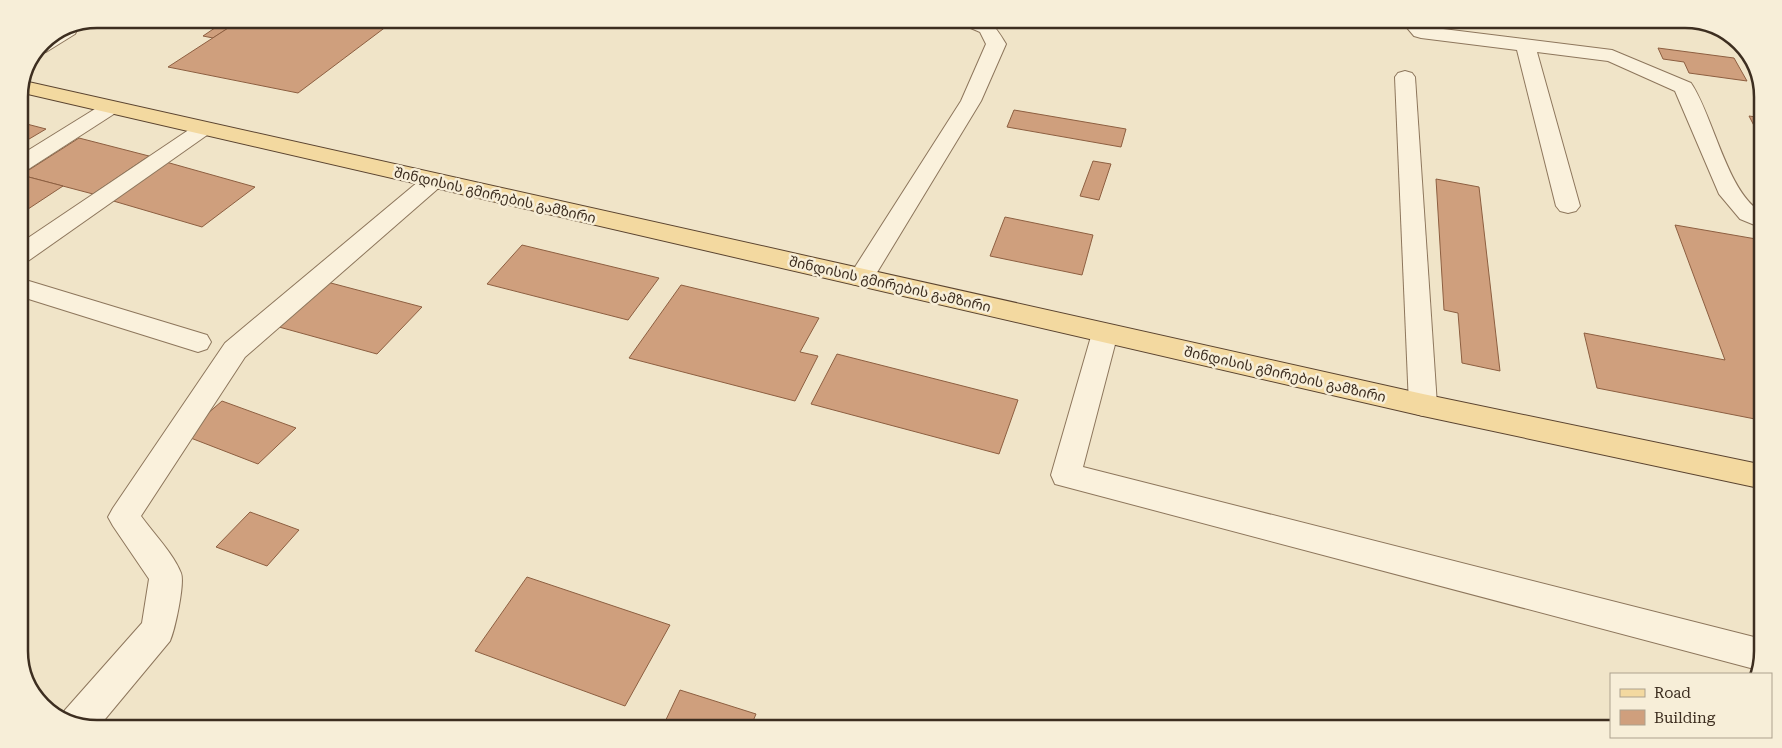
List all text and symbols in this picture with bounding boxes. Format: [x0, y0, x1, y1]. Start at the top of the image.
street label: შინდისის გმირების გამზირი [392, 164, 597, 227]
street label: შინდისის გმირების გამზირი [787, 253, 992, 316]
street label: შინდისის გმირების გამზირი [1182, 343, 1387, 406]
legend [1610, 673, 1772, 738]
text: Road [1654, 684, 1691, 702]
text: Building [1654, 709, 1716, 727]

